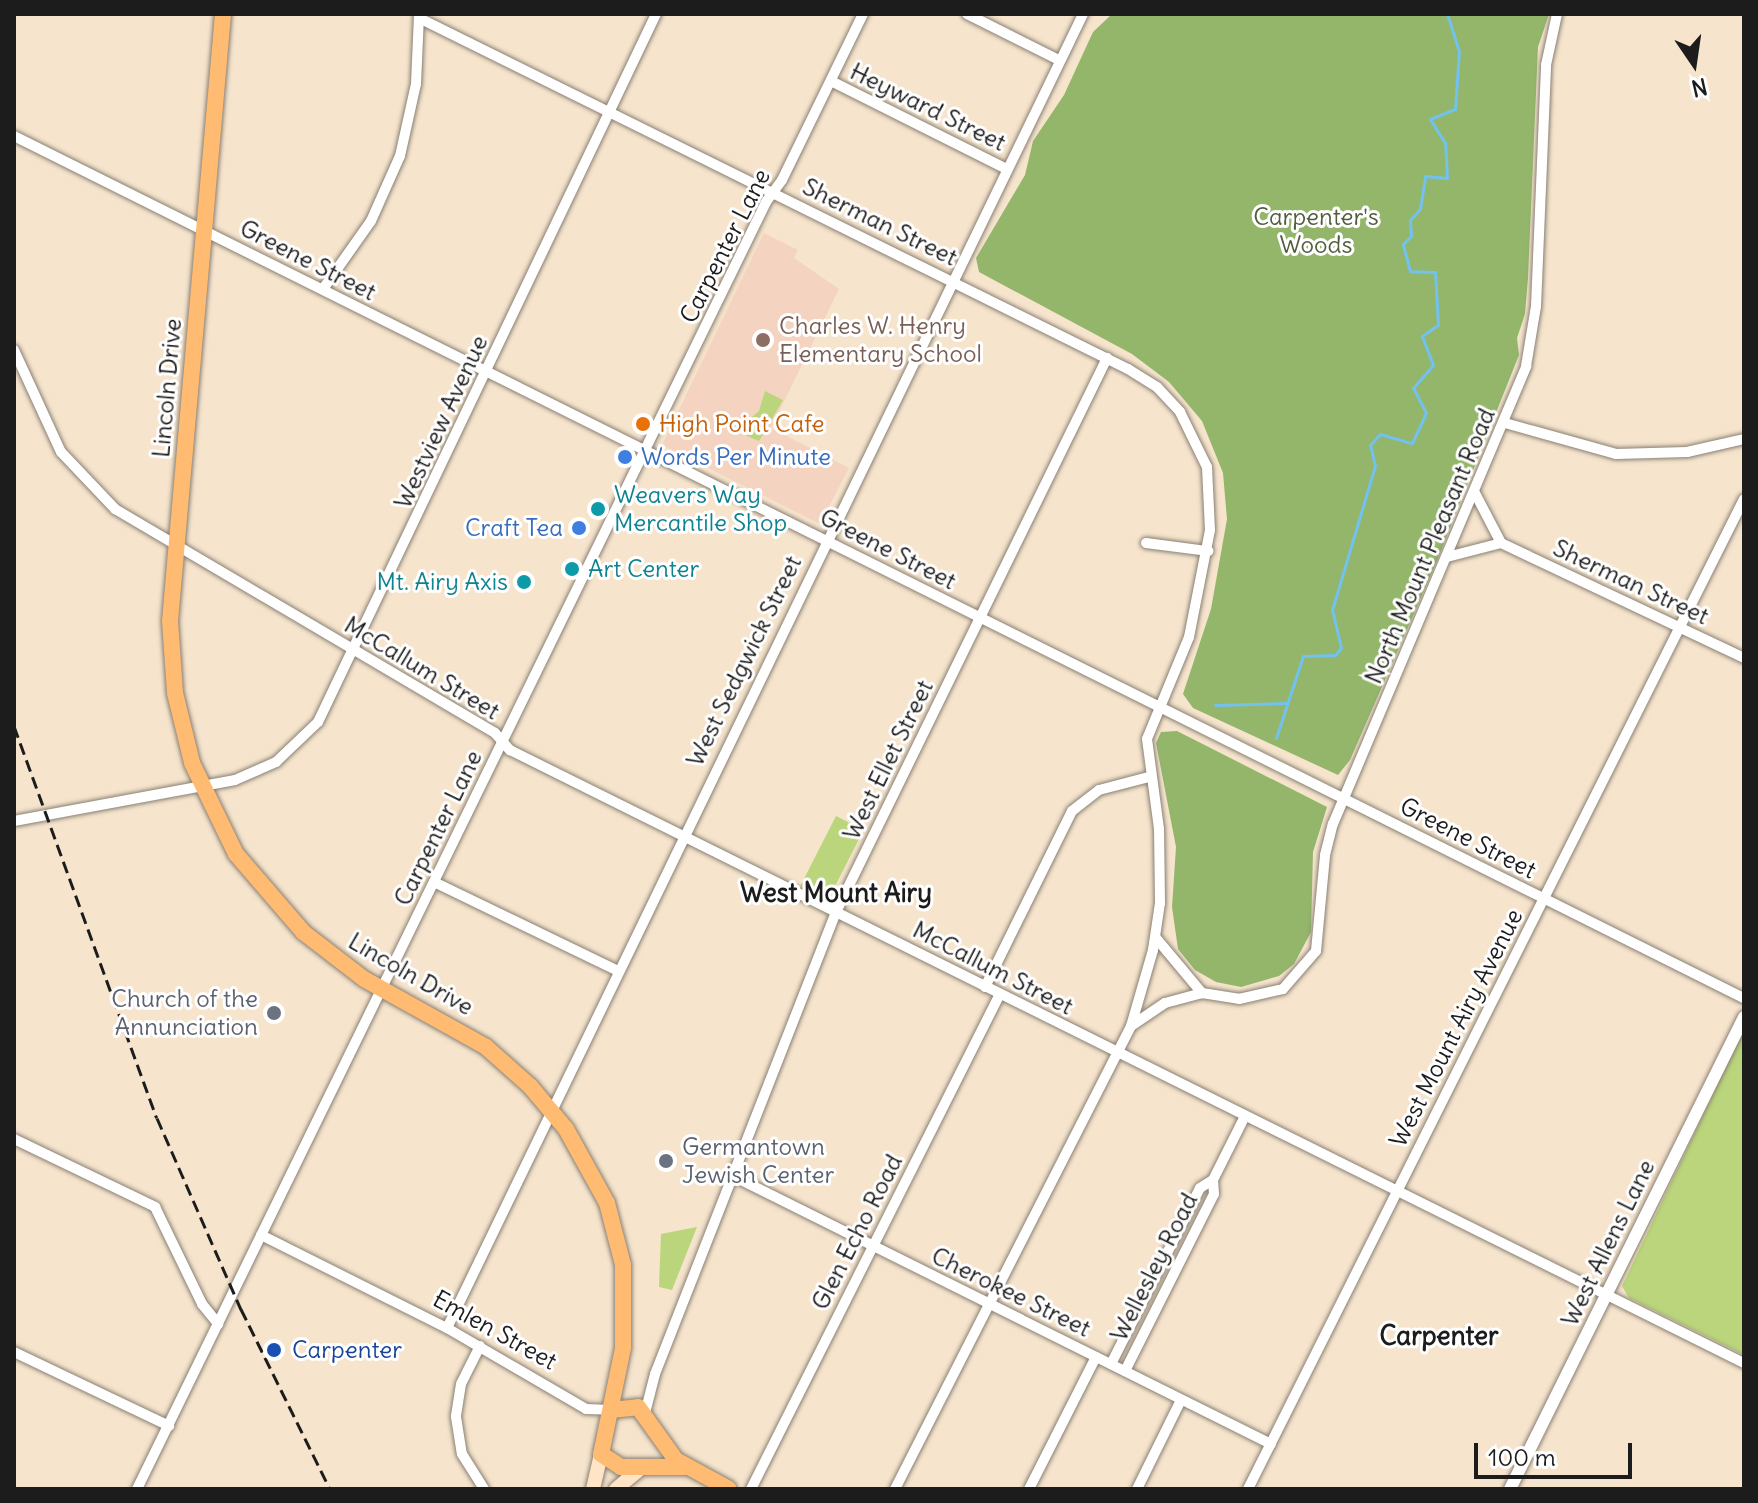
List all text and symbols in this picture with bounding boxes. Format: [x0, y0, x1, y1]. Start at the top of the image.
north arrow [1654, 24, 1734, 104]
street label: Heyward Street [845, 57, 1011, 157]
text: N [1689, 72, 1710, 103]
street label: Carpenter Lane [674, 164, 776, 328]
street label: Sherman Street [798, 172, 962, 272]
park label: Carpenter's Woods [1253, 203, 1379, 259]
street label: Greene Street [235, 213, 381, 307]
place label: Charles W. Henry Elementary School [779, 312, 982, 368]
street label: Lincoln Drive [147, 317, 187, 459]
street label: Westview Avenue [388, 331, 494, 513]
marker: Charles W. Henry Elementary School [754, 331, 772, 349]
street label: North Mount Pleasant Road [1359, 404, 1501, 688]
place label: High Point Cafe [659, 410, 824, 438]
marker: High Point Cafe [634, 415, 652, 433]
place label: Words Per Minute [641, 443, 831, 471]
marker: Words Per Minute [616, 448, 634, 466]
place label: Weavers Way Mercantile Shop [614, 481, 787, 537]
marker: Weavers Way Mercantile Shop [589, 500, 607, 518]
street label: Greene Street [815, 502, 961, 596]
place label: Craft Tea [465, 514, 563, 542]
marker: Craft Tea [570, 519, 588, 537]
street label: Sherman Street [1549, 533, 1713, 631]
street label: West Sedgwick Street [680, 551, 808, 771]
place label: Art Center [588, 555, 699, 583]
marker: Art Center [563, 560, 581, 578]
place label: Mt. Airy Axis [376, 568, 508, 596]
marker: Mt. Airy Axis [515, 573, 533, 591]
street label: McCallum Street [339, 610, 505, 726]
street label: West Ellet Street [837, 675, 939, 845]
street label: Carpenter Lane [388, 746, 488, 910]
street label: Greene Street [1395, 791, 1541, 885]
district label: West Mount Airy [740, 877, 932, 909]
street label: West Mount Airy Avenue [1383, 904, 1529, 1152]
street label: McCallum Street [908, 915, 1078, 1021]
street label: Lincoln Drive [343, 927, 479, 1021]
place label: Church of the Annunciation [111, 985, 258, 1041]
marker: Church of the Annunciation [265, 1004, 283, 1022]
place label: Germantown Jewish Center [682, 1133, 834, 1189]
street label: Glen Echo Road [805, 1150, 909, 1314]
marker: Germantown Jewish Center [657, 1152, 675, 1170]
street label: West Allens Lane [1555, 1155, 1661, 1331]
street label: Wellesley Road [1104, 1188, 1204, 1346]
street label: Cherokee Street [927, 1241, 1095, 1343]
street label: Emlen Street [428, 1284, 562, 1376]
district label: Carpenter [1379, 1320, 1499, 1352]
place label: Carpenter [292, 1336, 402, 1364]
marker: Carpenter [263, 1339, 285, 1361]
scale bar [1478, 1427, 1636, 1477]
text: 100 m [1488, 1442, 1556, 1472]

